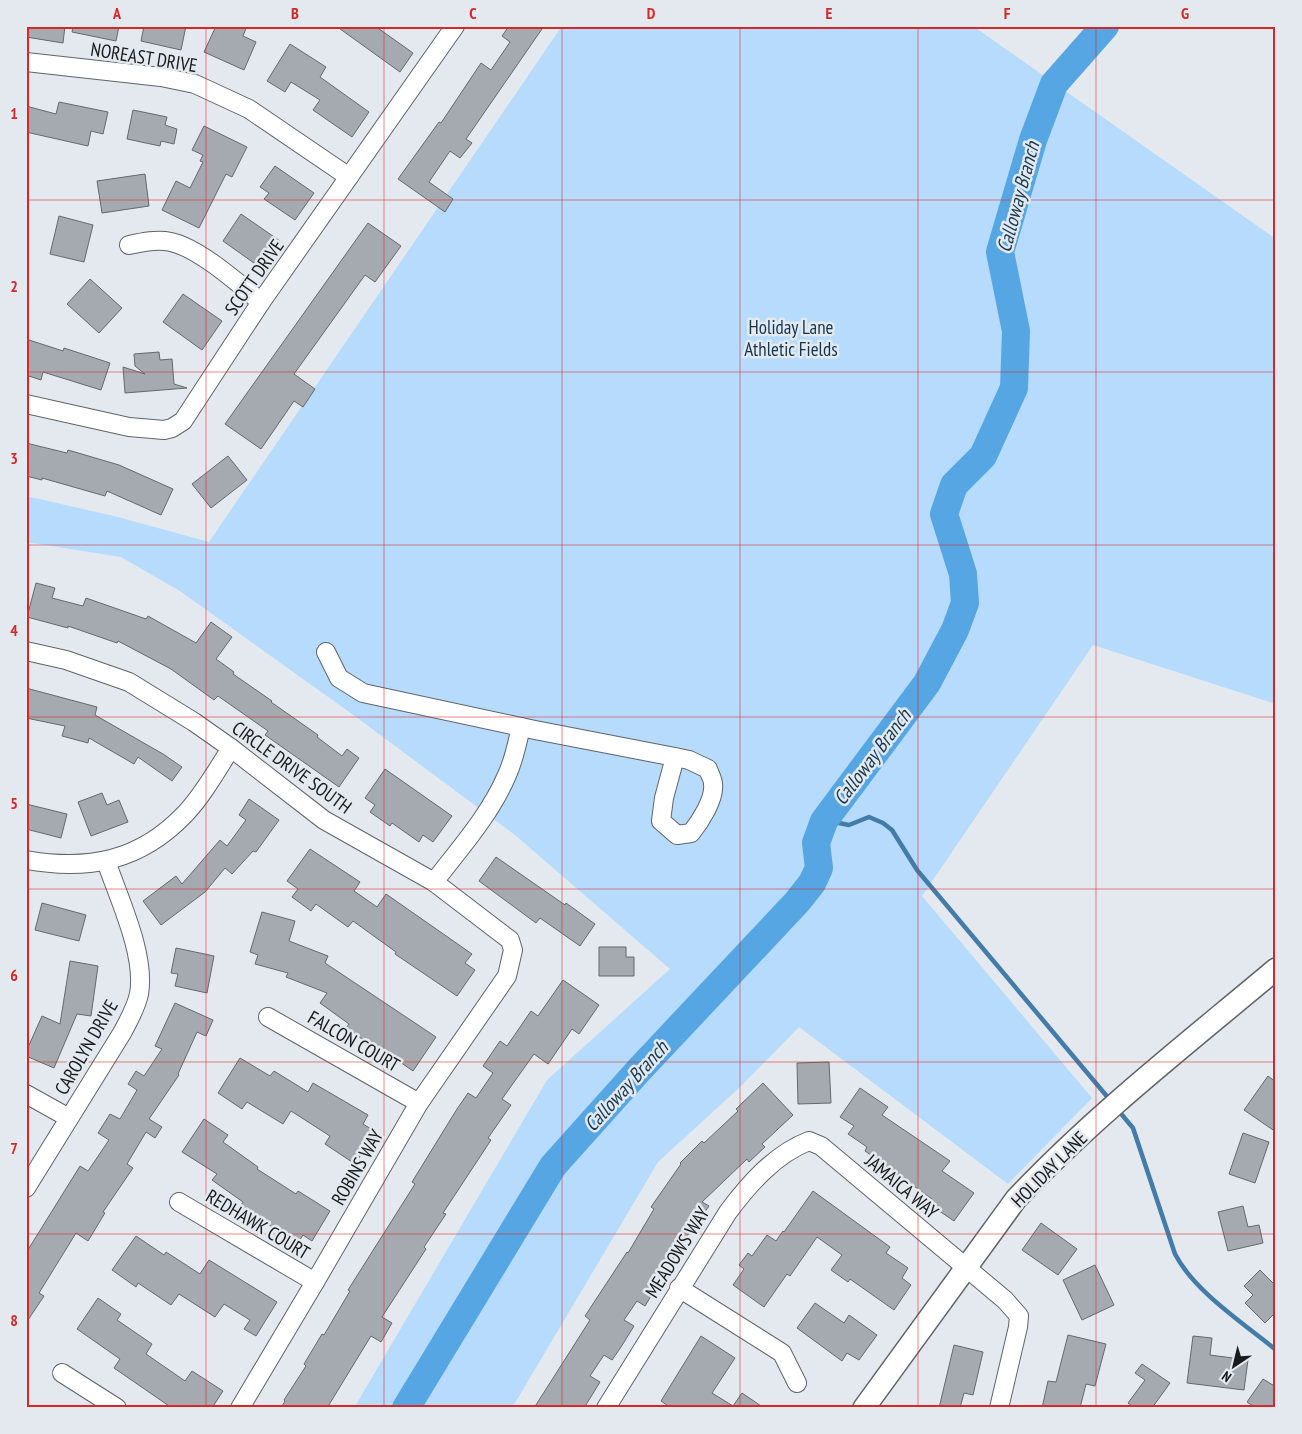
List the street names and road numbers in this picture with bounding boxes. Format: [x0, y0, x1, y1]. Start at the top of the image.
street label: NOREAST DRIVE [89, 37, 199, 77]
street label: SCOTT DRIVE [219, 234, 289, 320]
street label: CIRCLE DRIVE SOUTH [227, 716, 357, 818]
street label: CAROLYN DRIVE [49, 995, 123, 1099]
street label: FALCON COURT [304, 1005, 405, 1077]
street label: ROBINS WAY [326, 1125, 388, 1209]
street label: HOLIDAY LANE [1006, 1126, 1092, 1212]
street label: JAMAICA WAY [860, 1148, 944, 1224]
street label: REDHAWK COURT [202, 1184, 315, 1265]
street label: MEADOWS WAY [640, 1202, 715, 1302]

